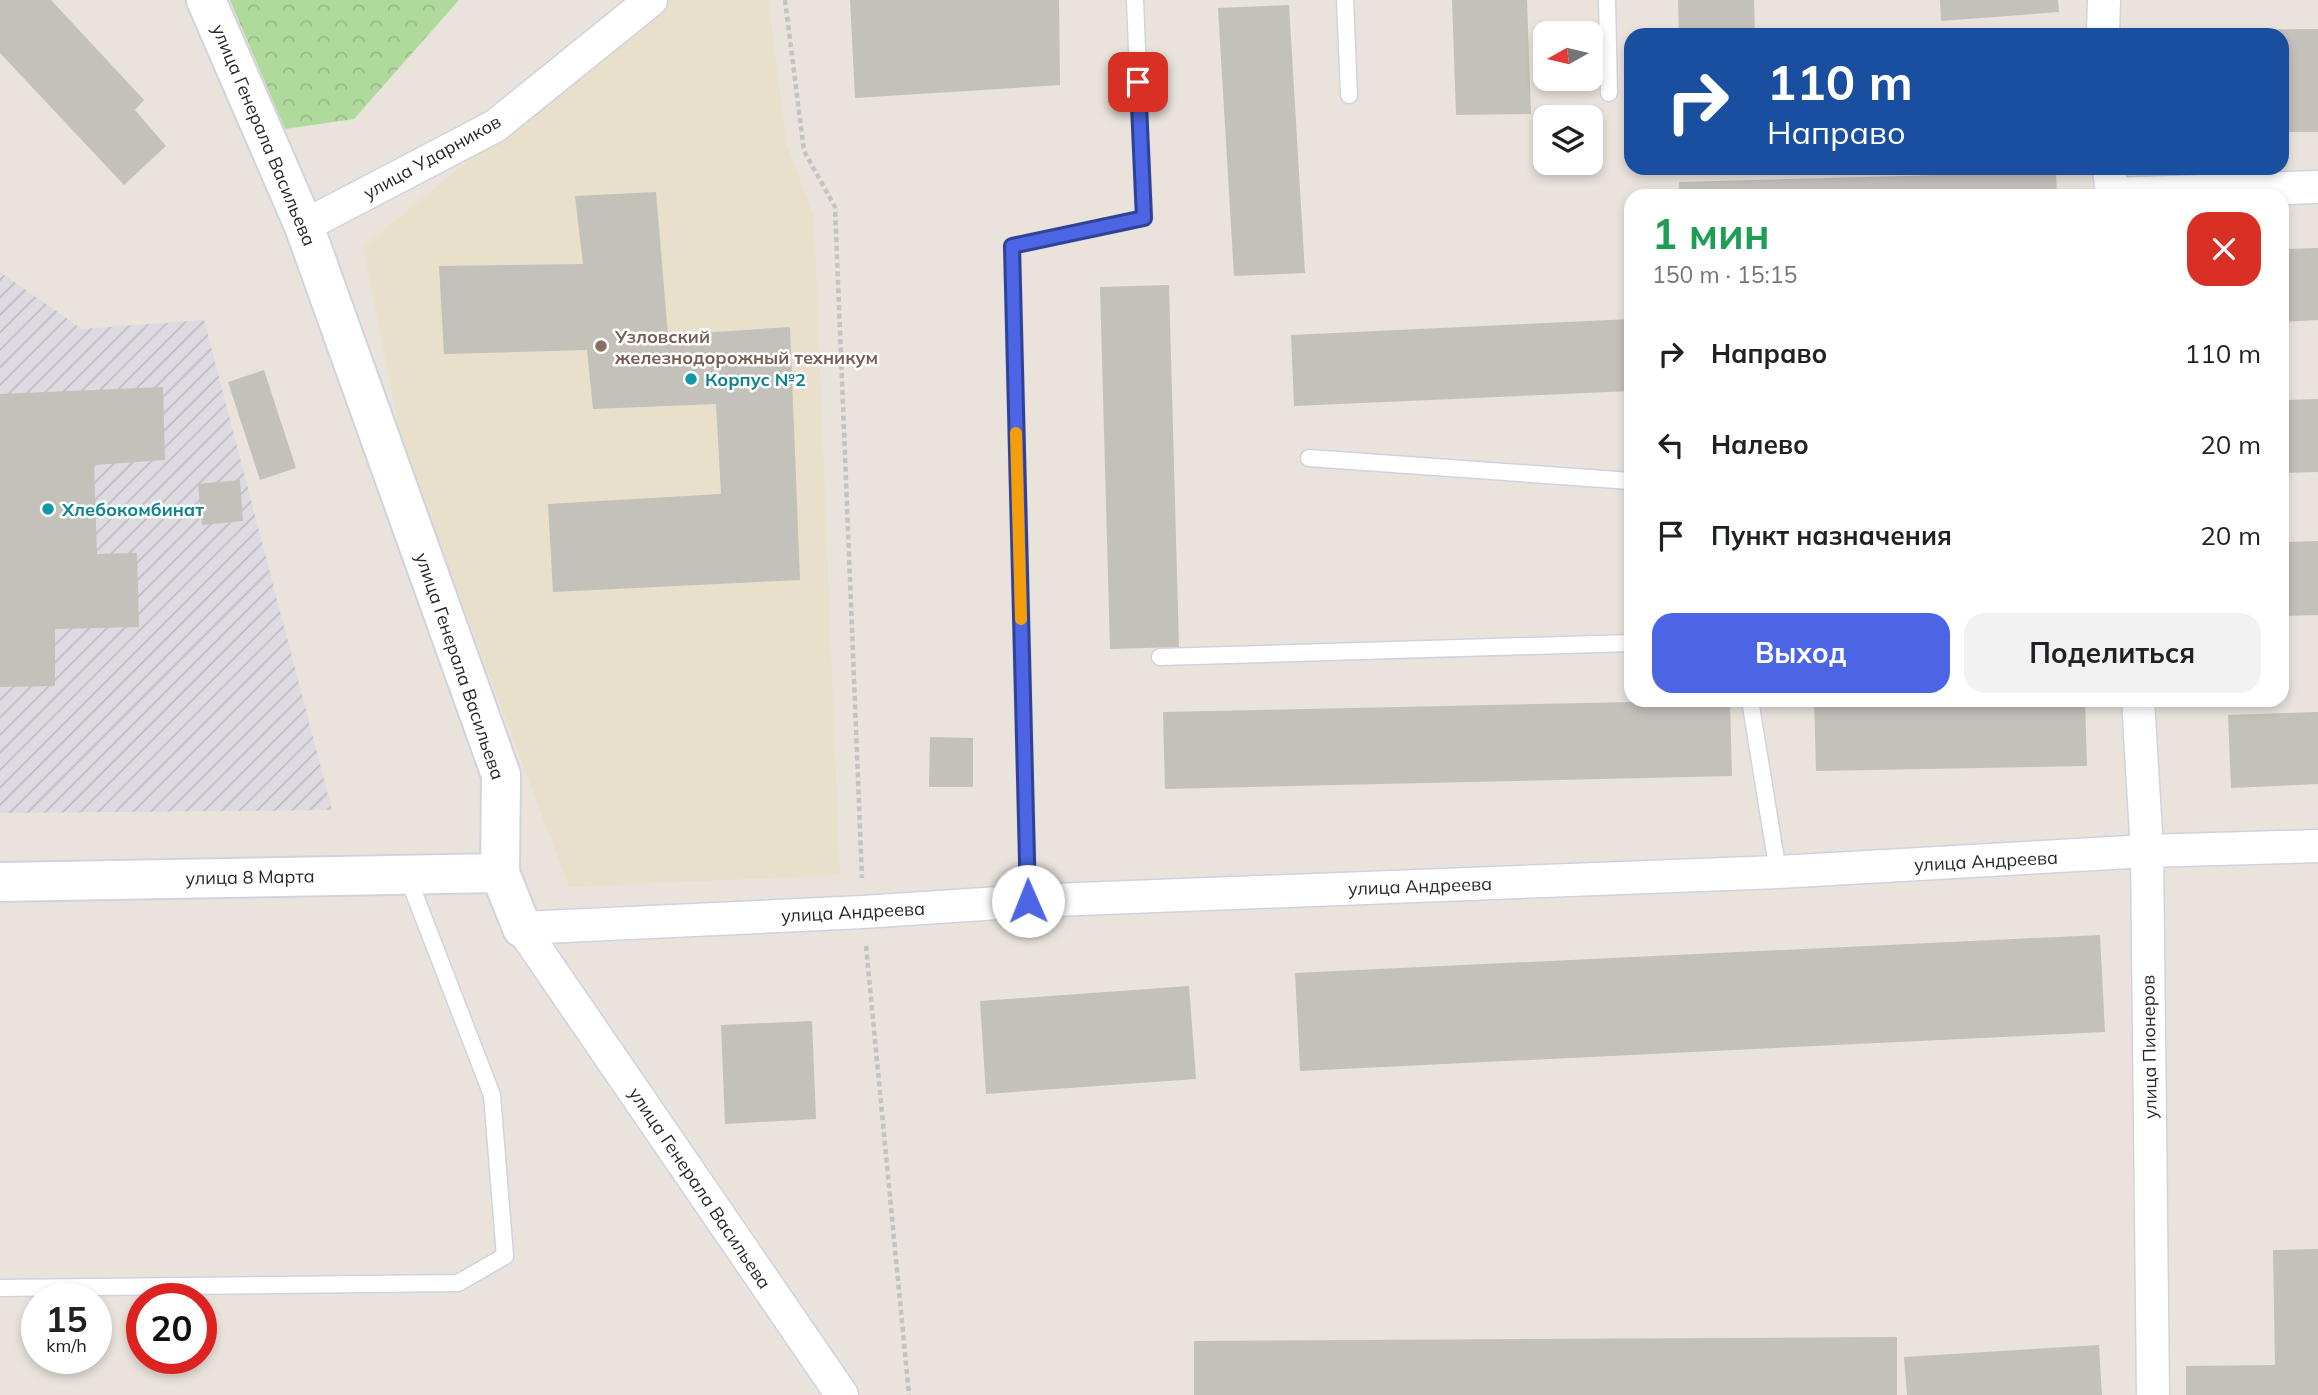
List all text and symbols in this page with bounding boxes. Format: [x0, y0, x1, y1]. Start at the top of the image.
street label: улица Генерала Васильева [207, 21, 321, 249]
north arrow [1533, 21, 1603, 91]
map controls [1533, 21, 1603, 175]
text: 110 m [1767, 51, 1913, 112]
pin [1108, 52, 1168, 112]
icon: right [1652, 56, 1743, 147]
icon: arrive [1119, 63, 1157, 101]
button: layers [1533, 105, 1603, 175]
street label: улица Ударников [359, 110, 505, 204]
text: Направо [1767, 112, 1906, 152]
text: 1 мин [1652, 207, 1770, 260]
button: close [2187, 212, 2261, 286]
text: 150 m · 15:15 [1652, 260, 1797, 289]
place label: Узловский железнодорожный техникум [614, 325, 878, 369]
icon: right [1652, 335, 1690, 373]
text: Направо [1711, 337, 1827, 370]
text: 110 m [2185, 337, 2261, 370]
marker: Узловский железнодорожный техникум [593, 338, 609, 354]
place label: Корпус №2 [705, 368, 806, 391]
marker: Корпус №2 [683, 371, 699, 387]
icon: left [1652, 426, 1690, 464]
text: Налево [1711, 428, 1809, 461]
text: 20 m [2200, 428, 2261, 461]
place label: Хлебокомбинат [61, 498, 204, 521]
marker: Хлебокомбинат [40, 501, 56, 517]
icon: arrive [1652, 517, 1690, 555]
text: Пункт назначения [1711, 519, 1952, 552]
text: 20 m [2200, 519, 2261, 552]
street label: улица Генерала Васильева [410, 550, 510, 782]
button: Выход [1652, 613, 1950, 693]
button: Поделиться [1964, 613, 2261, 693]
street label: улица Андреева [1913, 846, 2059, 876]
street label: улица 8 Марта [185, 864, 315, 890]
position arrow [991, 864, 1065, 938]
street label: улица Андреева [1348, 872, 1492, 900]
street label: улица Андреева [780, 897, 926, 927]
street label: улица Пионеров [2136, 975, 2162, 1119]
street label: улица Генерала Васильева [624, 1083, 776, 1293]
speed limit sign: 20 [126, 1283, 217, 1374]
text: 15 [45, 1297, 88, 1341]
text: km/h [46, 1334, 87, 1357]

